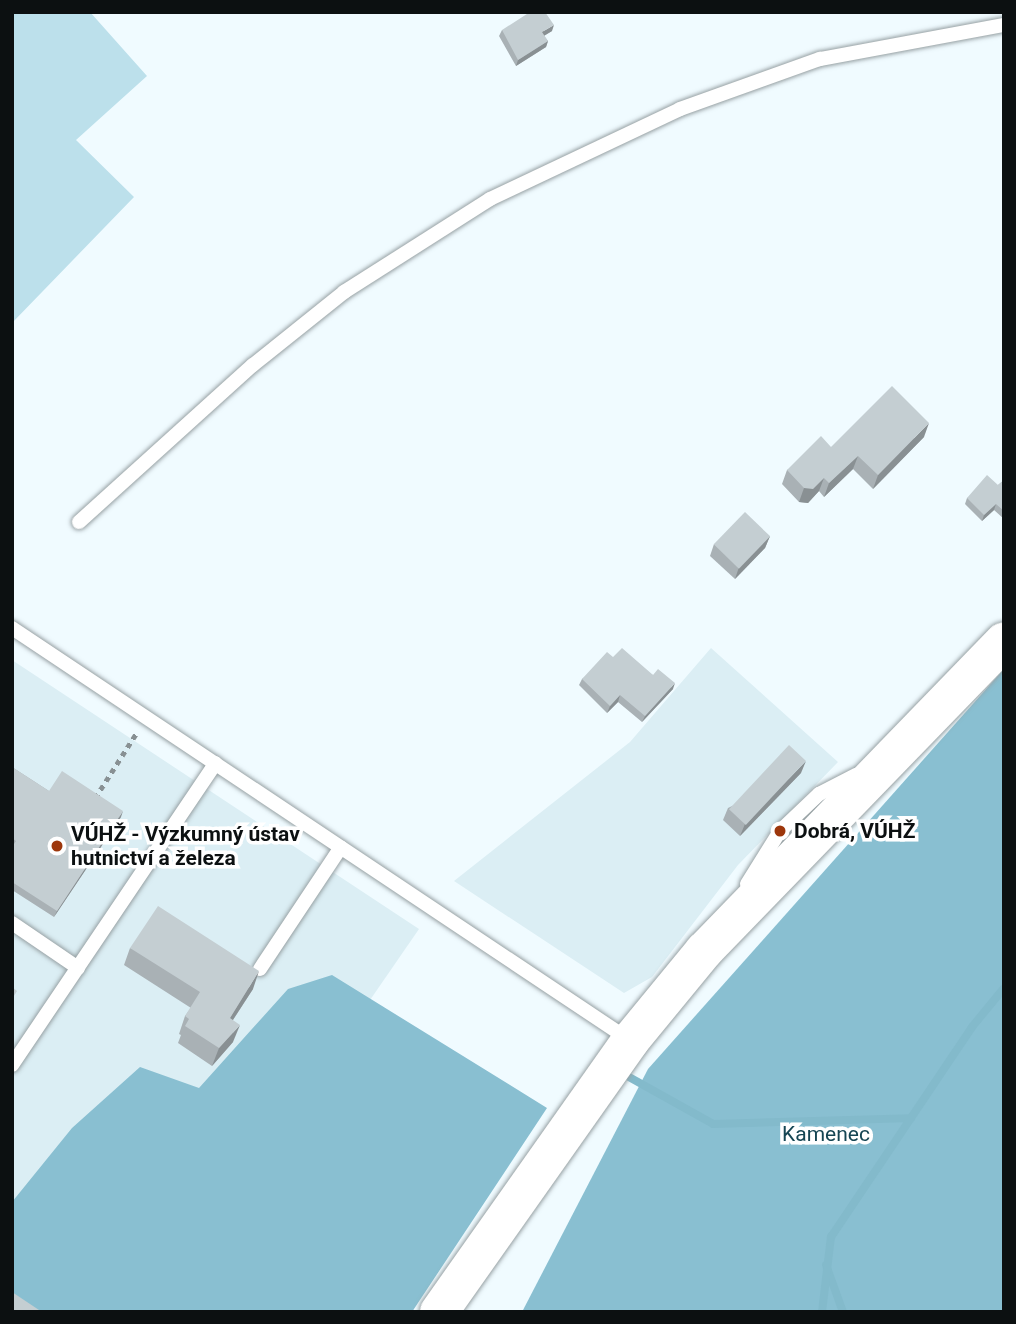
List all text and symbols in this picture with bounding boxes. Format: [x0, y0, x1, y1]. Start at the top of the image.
place label: Dobrá, VÚHŽ [794, 818, 915, 844]
place label: VÚHŽ - Výzkumný ústav hutnictví a železa [71, 821, 300, 871]
marker: Dobrá, VÚHŽ [772, 823, 788, 839]
marker: VÚHŽ - Výzkumný ústav hutnictví a železa [49, 838, 65, 854]
park label: Kamenec [782, 1121, 870, 1147]

